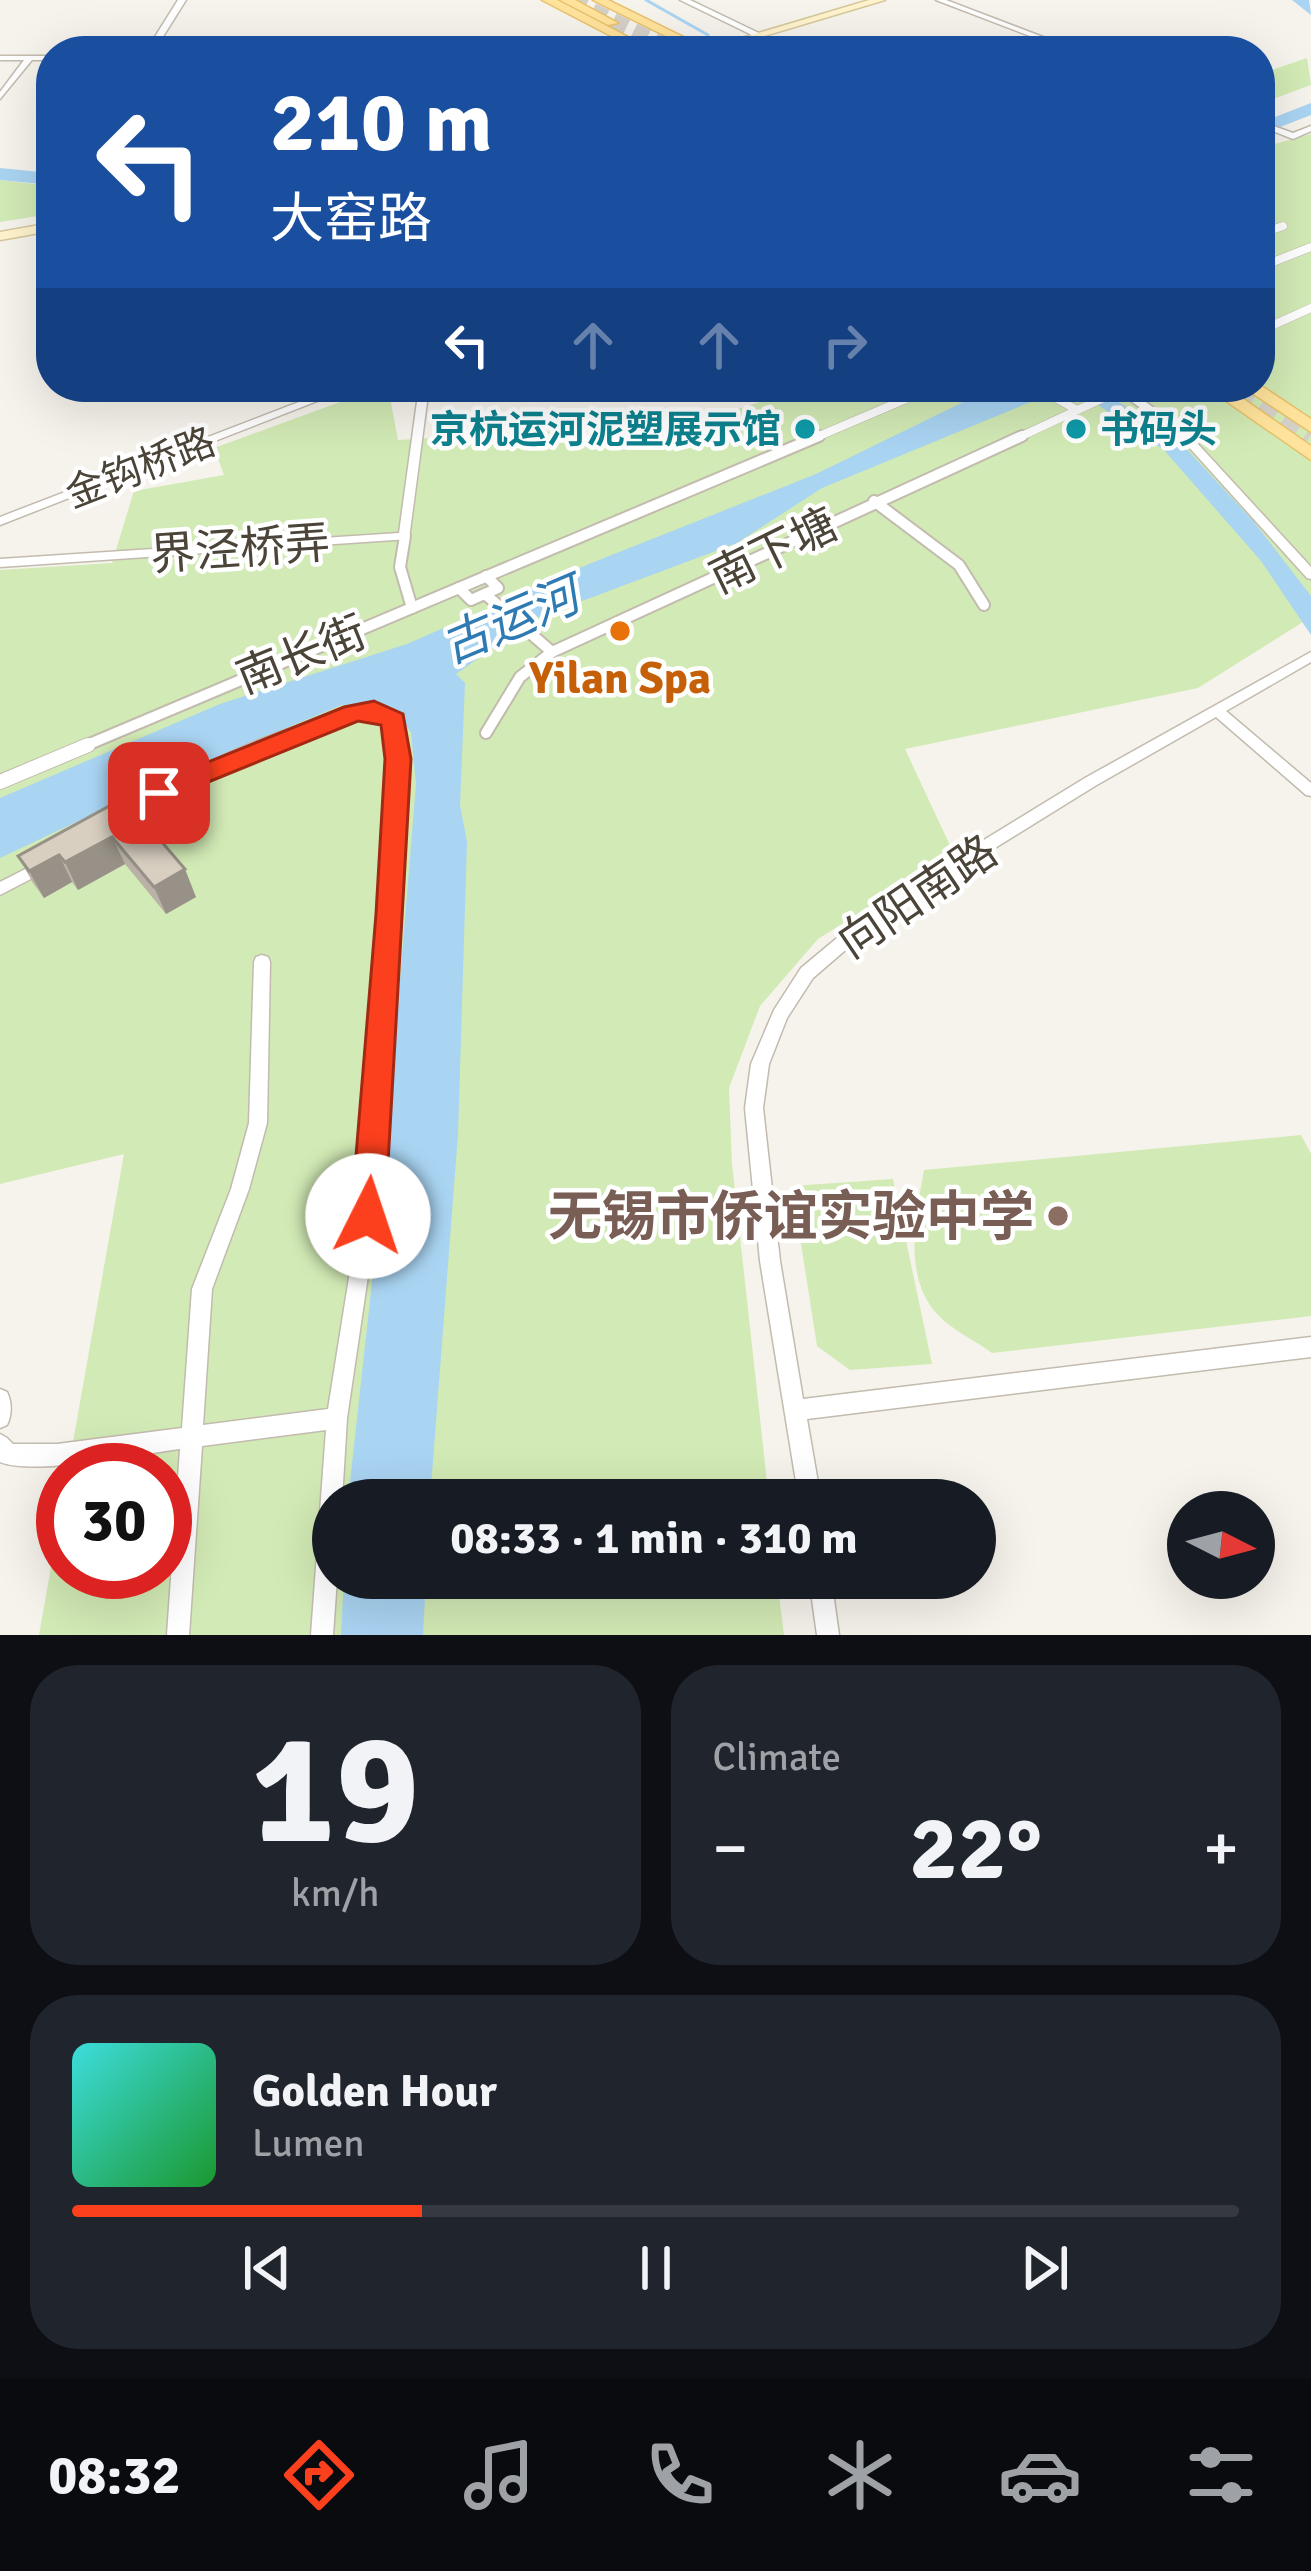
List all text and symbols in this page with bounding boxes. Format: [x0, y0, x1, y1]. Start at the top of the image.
text: 210 m [270, 71, 492, 175]
icon: left [72, 84, 228, 240]
text: 大窑路 [270, 186, 432, 253]
icon: left [434, 312, 500, 378]
icon: ahead [560, 312, 626, 378]
icon: ahead [686, 312, 752, 378]
icon: right [812, 312, 878, 378]
place label: 京杭运河泥塑展示馆 [430, 406, 781, 454]
place label: 书码头 [1100, 406, 1217, 454]
marker: 京杭运河泥塑展示馆 [792, 416, 818, 442]
marker: 书码头 [1063, 416, 1089, 442]
street label: 金钩桥路 [59, 418, 222, 518]
street label: 南下塘 [701, 497, 846, 606]
street label: 界泾桥弄 [148, 516, 332, 583]
water label: 古运河 [433, 563, 596, 677]
street label: 南长街 [229, 605, 374, 706]
marker: Yilan Spa [607, 618, 633, 644]
place label: Yilan Spa [528, 651, 711, 706]
pin [108, 742, 210, 844]
icon: arrive [126, 760, 192, 826]
street label: 向阳南路 [828, 824, 1008, 970]
position arrow [305, 1153, 431, 1279]
place label: 无锡市侨谊实验中学 [548, 1184, 1034, 1251]
marker: 无锡市侨谊实验中学 [1045, 1203, 1071, 1229]
speed limit sign: 30 [36, 1443, 192, 1599]
north arrow [1167, 1491, 1275, 1599]
map controls [1167, 1491, 1275, 1599]
text: 08:33 · 1 min · 310 m [450, 1511, 858, 1566]
text: 19 [251, 1694, 419, 1887]
text: Climate [713, 1733, 841, 1781]
text: 22° [909, 1793, 1042, 1904]
text: − [713, 1808, 748, 1889]
text: + [1203, 1808, 1239, 1889]
text: km/h [291, 1869, 379, 1917]
text: Golden Hour [252, 2064, 497, 2119]
text: Lumen [252, 2119, 365, 2167]
icon: previous [234, 2235, 300, 2301]
icon: pause [623, 2235, 689, 2301]
icon: next [1012, 2235, 1078, 2301]
icon: directions [277, 2433, 361, 2517]
icon: music [457, 2433, 541, 2517]
icon: phone [638, 2433, 722, 2517]
icon: climate [818, 2433, 902, 2517]
icon: car [998, 2433, 1082, 2517]
icon: filters [1179, 2433, 1263, 2517]
text: 08:32 [48, 2442, 181, 2509]

